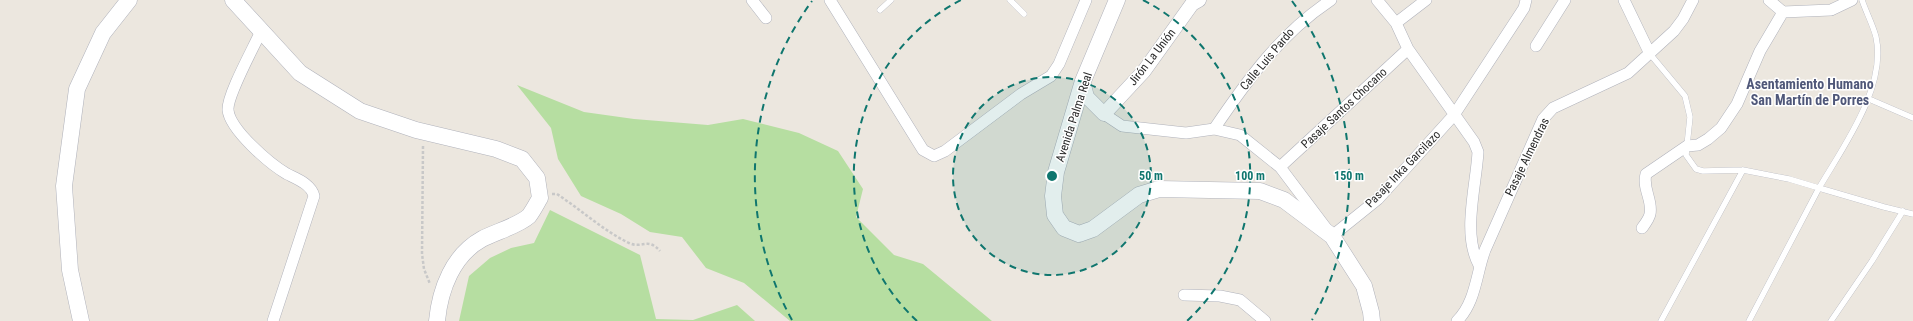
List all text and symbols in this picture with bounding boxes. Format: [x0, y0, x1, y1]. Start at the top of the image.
street label: Calle Luis Pardo [1237, 25, 1297, 93]
street label: Jirón La Unión [1126, 26, 1179, 88]
street label: Pasaje Santos Chocano [1298, 65, 1390, 151]
street label: Avenida Palma Real [1053, 70, 1095, 164]
district label: Asentamiento Humano San Martín de Porres [1746, 76, 1874, 108]
street label: Pasaje Almendras [1502, 116, 1552, 198]
street label: Pasaje Inka Garcilazo [1363, 128, 1443, 210]
centre of rings [1045, 169, 1059, 183]
text: 50 m [1139, 169, 1163, 183]
text: 100 m [1235, 169, 1265, 183]
text: 150 m [1334, 169, 1364, 183]

